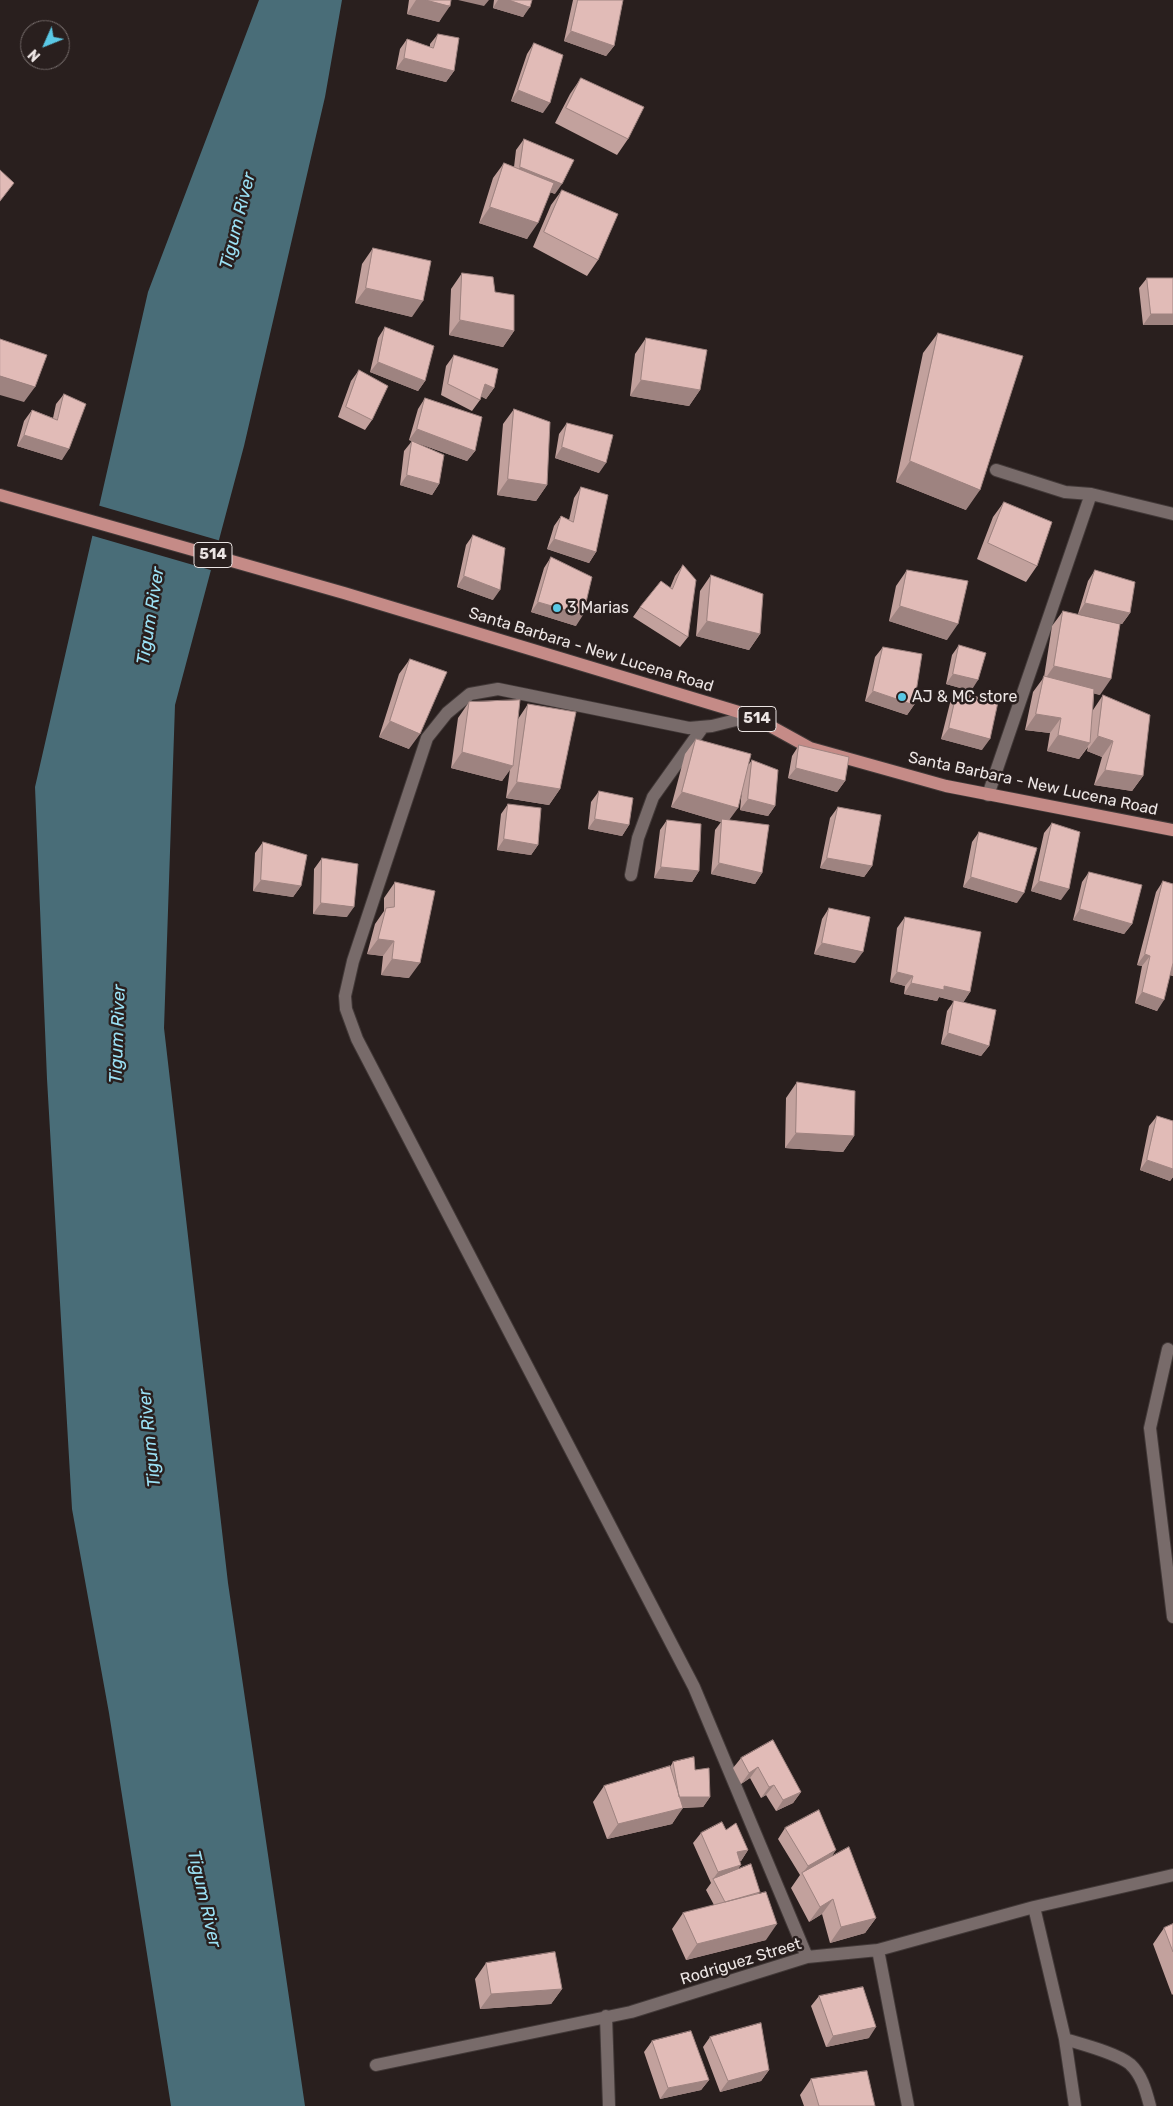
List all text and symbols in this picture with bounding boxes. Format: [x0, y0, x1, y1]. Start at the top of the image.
north arrow [20, 20, 70, 70]
text: N [25, 46, 44, 65]
water label: Tigum River [216, 170, 260, 272]
road number: 514 [194, 542, 232, 568]
water label: Tigum River [133, 565, 169, 667]
place label: 3 Marias [567, 598, 629, 618]
marker: 3 Marias [551, 602, 563, 614]
street label: Santa Barbara - New Lucena Road [466, 604, 716, 696]
place label: AJ & MC store [912, 687, 1017, 707]
marker: AJ & MC store [896, 691, 908, 703]
road number: 514 [738, 706, 776, 732]
street label: Santa Barbara - New Lucena Road [906, 748, 1160, 820]
water label: Tigum River [105, 984, 131, 1084]
water label: Tigum River [134, 1388, 166, 1488]
water label: Tigum River [182, 1848, 226, 1950]
street label: Rodriguez Street [678, 1934, 804, 1990]

